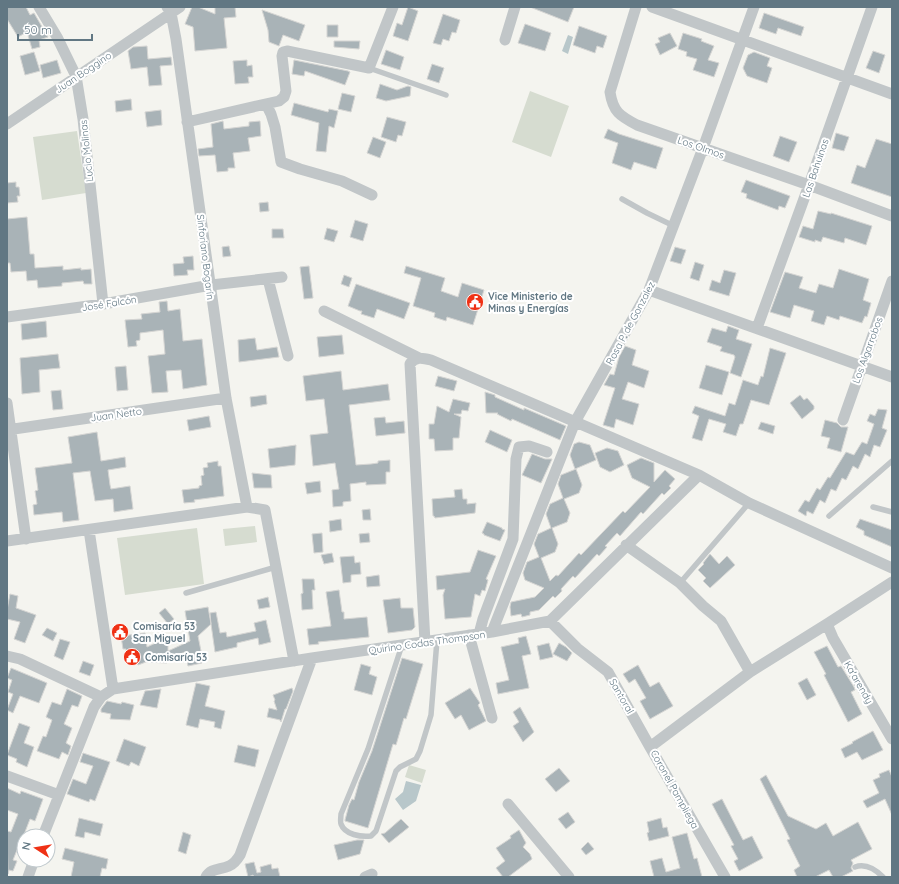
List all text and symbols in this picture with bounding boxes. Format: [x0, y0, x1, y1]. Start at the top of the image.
scale bar [18, 16, 92, 42]
text: 50 m [24, 22, 52, 37]
street label: Juan Boggino [53, 49, 114, 96]
street label: Lucio Molinas [77, 119, 96, 183]
street label: Los Olmos [676, 133, 726, 162]
street label: Las Bahuinas [799, 137, 832, 199]
street label: Sinforiano Bogarín [194, 214, 217, 301]
street label: Rosa P. de Gonzalez [603, 279, 658, 367]
place label: Vice Ministerio de Minas y Energías [488, 290, 573, 315]
public building icon: Vice Ministerio de Minas y Energías [465, 292, 485, 312]
street label: José Falcón [81, 293, 138, 314]
street label: Los Algarrobos [849, 315, 886, 385]
street label: Juan Netto [90, 404, 143, 425]
place label: Comisaría 53 San Miguel [133, 620, 195, 645]
public building icon: Comisaría 53 San Miguel [110, 622, 130, 642]
street label: Quirino Codas Thompson [368, 628, 486, 657]
public building icon: Comisaría 53 [122, 647, 142, 667]
place label: Comisaría 53 [145, 651, 207, 664]
street label: Ka'arendy [841, 658, 876, 706]
street label: Santoral [606, 676, 637, 716]
street label: Coronel Pampliega [648, 748, 702, 831]
north arrow [16, 828, 56, 868]
text: N [19, 841, 34, 851]

